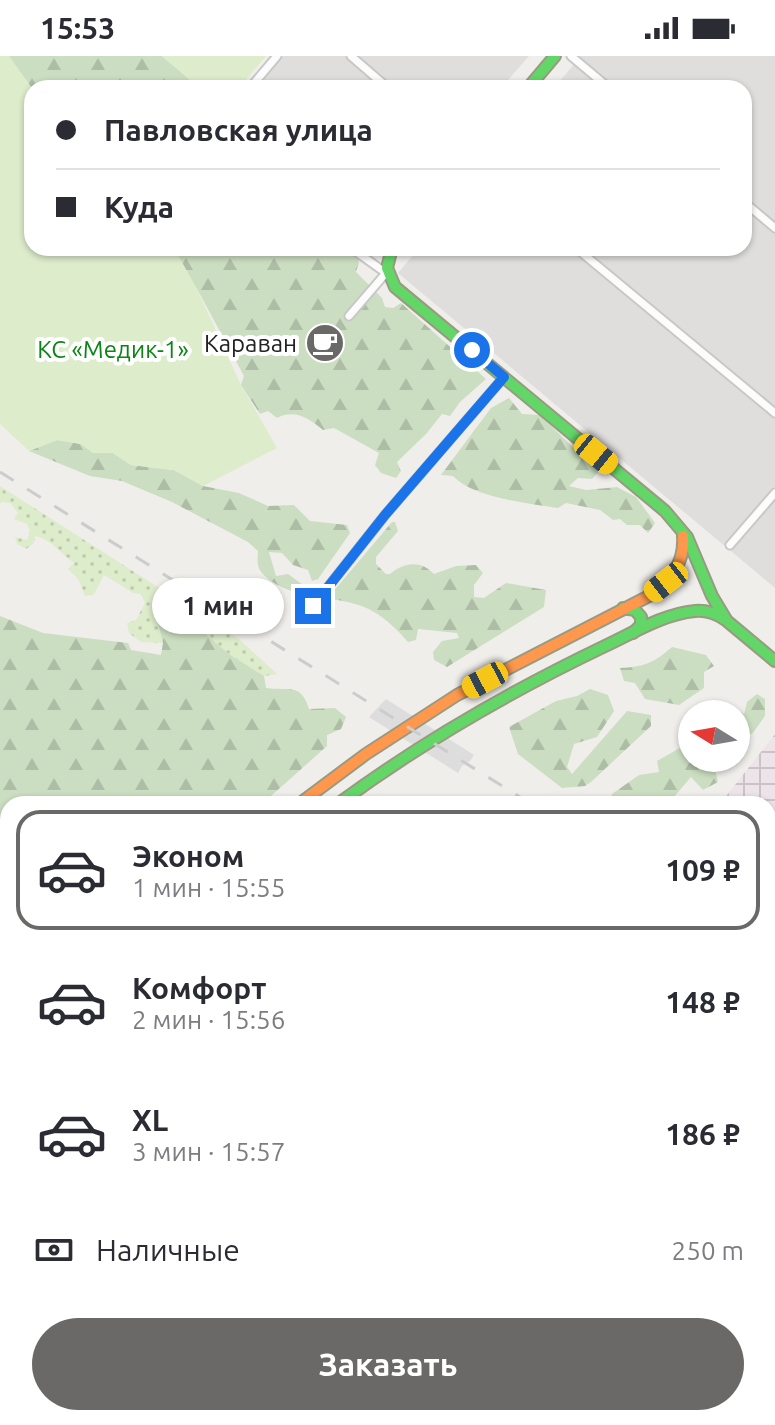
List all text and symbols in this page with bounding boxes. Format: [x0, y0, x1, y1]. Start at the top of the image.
text: 15:53 [40, 11, 115, 45]
text: Павловская улица [104, 113, 373, 147]
text: Куда [104, 190, 174, 224]
cafe icon: Караван [304, 322, 346, 364]
place label: Караван [204, 330, 297, 357]
route start [454, 332, 490, 368]
park label: КС «Медик-1» [37, 336, 189, 363]
car [570, 430, 622, 478]
car [640, 558, 692, 606]
callout: 1 мин [153, 578, 285, 634]
route end [295, 588, 331, 624]
text: 1 мин [182, 591, 254, 620]
car [458, 658, 512, 702]
north arrow [678, 700, 750, 772]
map controls [678, 700, 750, 772]
icon: car [36, 834, 108, 906]
text: Эконом [132, 839, 244, 873]
text: 109 ₽ [665, 853, 740, 887]
text: 1 мин · 15:55 [132, 873, 285, 902]
icon: car [36, 966, 108, 1038]
text: Комфорт [132, 971, 266, 1005]
text: 148 ₽ [665, 985, 740, 1019]
text: 2 мин · 15:56 [132, 1005, 285, 1034]
icon: car [36, 1098, 108, 1170]
text: XL [132, 1103, 168, 1137]
text: 186 ₽ [665, 1117, 740, 1151]
text: 3 мин · 15:57 [132, 1137, 285, 1166]
icon: cash [32, 1228, 76, 1272]
text: Наличные [96, 1233, 240, 1267]
text: 250 m [672, 1236, 744, 1265]
button: Заказать [32, 1318, 744, 1410]

